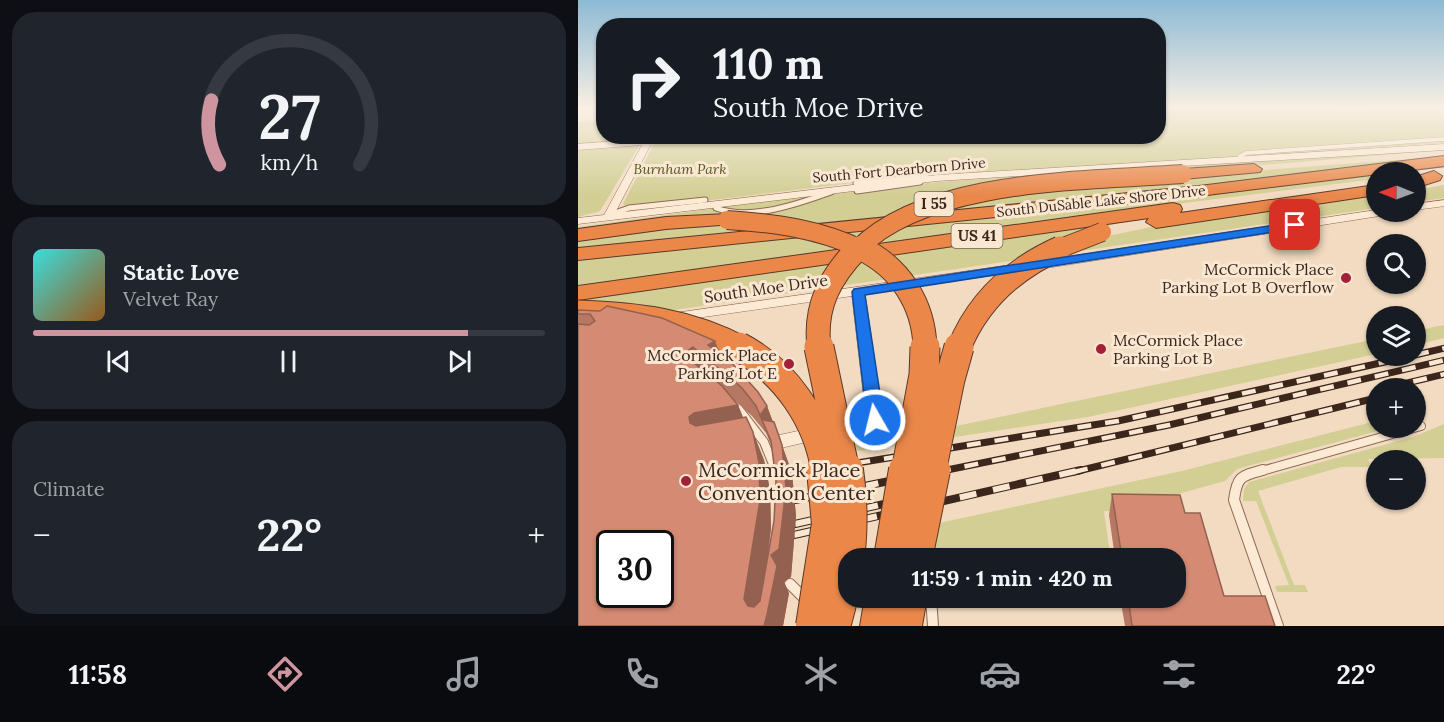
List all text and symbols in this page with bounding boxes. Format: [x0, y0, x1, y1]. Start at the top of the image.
text: 110 m [713, 37, 824, 91]
icon: right [614, 42, 692, 120]
text: 27 [258, 77, 320, 157]
text: South Moe Drive [713, 90, 924, 124]
text: km/h [260, 149, 318, 177]
street label: South Fort Dearborn Drive [812, 153, 987, 187]
park label: Burnham Park [634, 160, 726, 178]
north arrow [1366, 162, 1426, 222]
map controls [1366, 162, 1426, 510]
street label: South DuSable Lake Shore Drive [996, 181, 1207, 221]
road number: I 55 [914, 192, 954, 216]
pin [1269, 199, 1320, 250]
icon: arrive [1278, 208, 1311, 241]
road number: US 41 [952, 224, 1002, 248]
button: search [1366, 234, 1426, 294]
text: Static Love [123, 258, 239, 286]
place label: McCormick Place Parking Lot B Overflow [1162, 259, 1334, 297]
street label: South Moe Drive [703, 269, 830, 307]
marker: McCormick Place Parking Lot B Overflow [1339, 271, 1353, 285]
text: Velvet Ray [123, 286, 218, 311]
button: layers [1366, 306, 1426, 366]
place label: McCormick Place Parking Lot B [1113, 330, 1243, 368]
marker: McCormick Place Parking Lot B [1094, 342, 1108, 356]
icon: previous [102, 345, 135, 378]
icon: pause [272, 345, 305, 378]
icon: next [443, 345, 476, 378]
place label: McCormick Place Parking Lot E [647, 345, 777, 383]
marker: McCormick Place Parking Lot E [782, 357, 796, 371]
button: + [1366, 378, 1426, 438]
position arrow [843, 388, 907, 452]
button: − [1366, 450, 1426, 510]
place label: McCormick Place Convention Center [698, 457, 875, 505]
marker: McCormick Place Convention Center [679, 474, 693, 488]
text: Climate [33, 476, 105, 501]
text: 22° [256, 506, 322, 563]
text: − [33, 514, 51, 556]
text: + [527, 514, 545, 556]
speed limit sign: 30 [596, 530, 674, 608]
text: 11:59 · 1 min · 420 m [912, 564, 1112, 592]
icon: directions [264, 653, 306, 695]
icon: music [443, 653, 485, 695]
icon: phone [621, 653, 663, 695]
icon: climate [800, 653, 842, 695]
icon: car [979, 653, 1021, 695]
icon: filters [1158, 653, 1200, 695]
text: 11:58 [68, 657, 127, 691]
text: 22° [1336, 657, 1376, 691]

